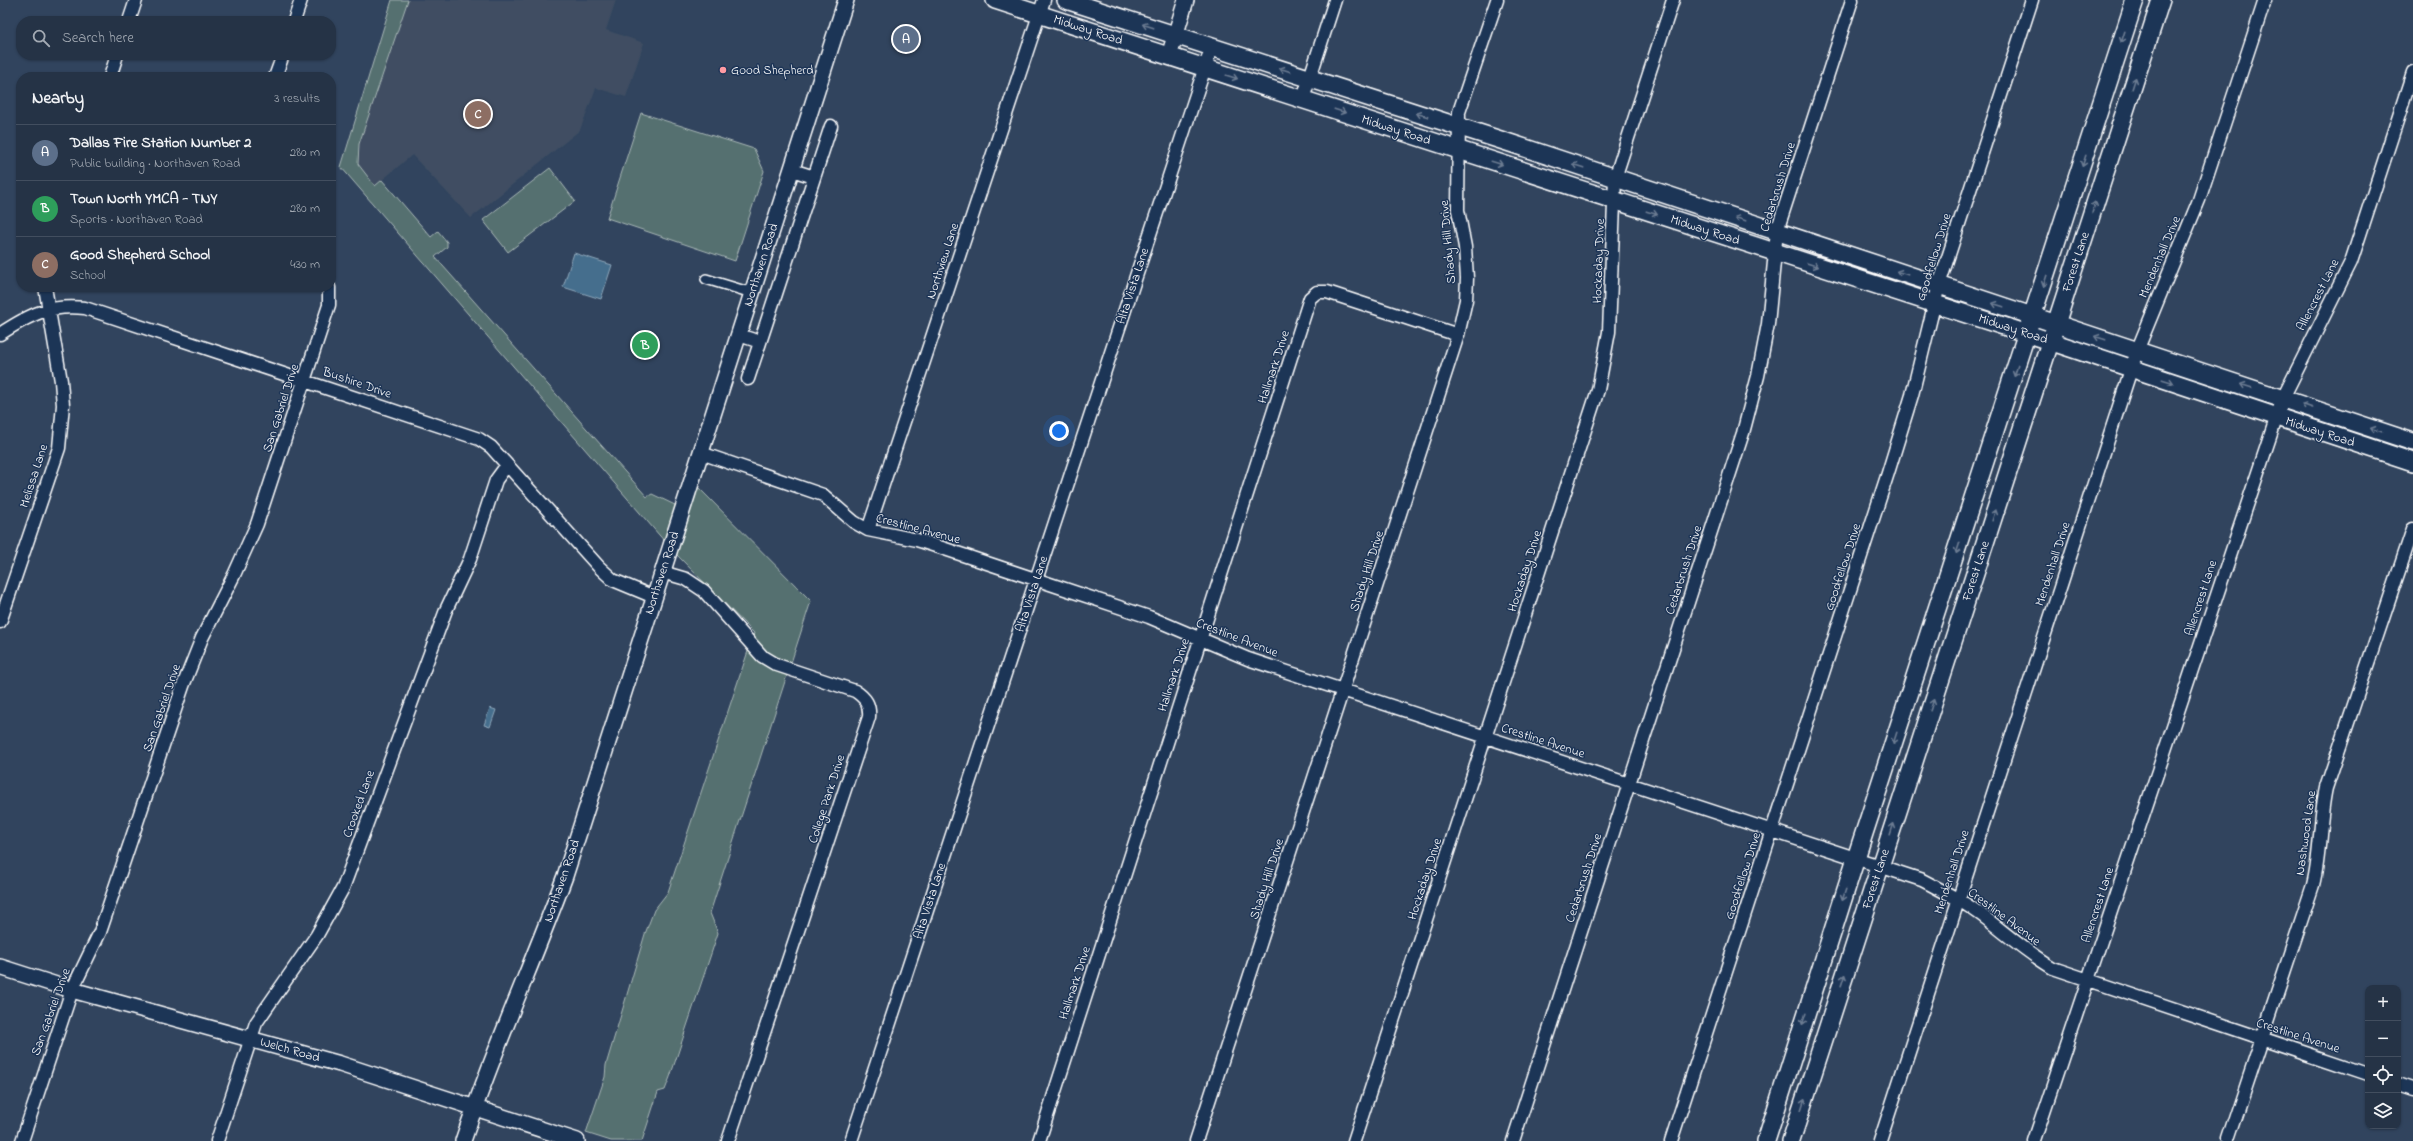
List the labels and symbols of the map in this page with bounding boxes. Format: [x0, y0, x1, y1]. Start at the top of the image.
street label: Midway Road [1051, 10, 1126, 51]
one-way arrow [1142, 22, 1155, 29]
pin: A [893, 24, 919, 54]
one-way arrow [2119, 31, 2127, 43]
place label: Good Shepherd [731, 61, 814, 80]
marker: Good Shepherd [718, 65, 728, 75]
one-way arrow [1278, 66, 1291, 73]
one-way arrow [1226, 74, 1239, 81]
one-way arrow [2131, 77, 2138, 90]
pin: C [465, 99, 491, 129]
one-way arrow [1333, 108, 1345, 116]
street label: Midway Road [1359, 110, 1434, 151]
one-way arrow [1416, 110, 1428, 118]
street label: Cedarbrush Drive [1755, 140, 1801, 234]
one-way arrow [2079, 154, 2087, 166]
one-way arrow [1490, 160, 1503, 167]
one-way arrow [1572, 161, 1584, 169]
street label: Shady Hill Drive [1435, 199, 1462, 285]
one-way arrow [2091, 200, 2098, 213]
one-way arrow [1646, 209, 1658, 217]
street label: Midway Road [1668, 210, 1743, 251]
street label: Goodfellow Drive [1912, 211, 1956, 303]
street label: Mendenhall Drive [2134, 213, 2186, 301]
one-way arrow [1734, 215, 1747, 222]
street label: Hockaday Drive [1588, 218, 1611, 304]
street label: Northaven Road [739, 220, 784, 309]
street label: Northview Lane [922, 220, 964, 302]
street label: Forest Lane [2057, 229, 2095, 295]
street label: Alta Vista Lane [1112, 245, 1154, 327]
street label: Allencrest Lane [2292, 256, 2344, 334]
one-way arrow [1806, 261, 1818, 269]
one-way arrow [1895, 269, 1908, 276]
one-way arrow [2041, 274, 2048, 287]
one-way arrow [1992, 300, 2004, 308]
street label: Midway Road [1976, 309, 2051, 350]
street label: Hallmark Drive [1253, 328, 1295, 406]
pin: B [632, 330, 658, 360]
one-way arrow [2094, 334, 2106, 342]
street label: San Gabriel Drive [258, 361, 304, 455]
street label: Bushire Drive [319, 362, 394, 404]
one-way arrow [2012, 365, 2019, 378]
one-way arrow [2162, 378, 2175, 385]
one-way arrow [2239, 382, 2252, 389]
one-way arrow [2301, 402, 2313, 410]
street label: Midway Road [2283, 412, 2358, 453]
your location [1049, 421, 1069, 441]
one-way arrow [2370, 425, 2382, 433]
street label: Melissa Lane [15, 442, 53, 510]
street label: Crestline Avenue [874, 509, 963, 549]
one-way arrow [1991, 509, 1999, 521]
street label: Mendenhall Drive [2030, 519, 2076, 609]
street label: Goodfellow Drive [1820, 521, 1866, 613]
street label: Cedarbrush Drive [1661, 523, 1707, 617]
street label: Northaven Road [640, 528, 685, 617]
street label: Shady Hill Drive [1345, 528, 1390, 614]
street label: Hockaday Drive [1503, 528, 1548, 615]
street label: Forest Lane [1957, 538, 1995, 604]
one-way arrow [1953, 542, 1961, 554]
street label: Alta Vista Lane [1011, 553, 1053, 635]
street label: Allencrest Lane [2180, 558, 2222, 638]
street label: Crestline Avenue [1193, 614, 1281, 662]
street label: Hallmark Drive [1153, 636, 1195, 714]
street label: San Gabriel Drive [138, 661, 186, 755]
one-way arrow [1929, 699, 1936, 712]
street label: Crestline Avenue [1499, 719, 1587, 764]
one-way arrow [1891, 731, 1898, 744]
street label: College Park Drive [804, 752, 851, 846]
street label: Crooked Lane [338, 767, 380, 840]
street label: Nashwood Lane [2291, 789, 2321, 876]
one-way arrow [1889, 822, 1896, 835]
street label: Mendenhall Drive [1929, 827, 1975, 917]
street label: Goodfellow Drive [1720, 830, 1766, 922]
street label: Cedarbrush Drive [1561, 831, 1607, 925]
street label: Northaven Road [539, 836, 585, 925]
street label: Shady Hill Drive [1245, 836, 1290, 922]
street label: Hockaday Drive [1403, 836, 1448, 923]
street label: Forest Lane [1857, 846, 1895, 912]
street label: Alta Vista Lane [909, 860, 951, 942]
street label: Allencrest Lane [2077, 865, 2119, 945]
street label: Crestline Avenue [1964, 883, 2045, 951]
one-way arrow [1840, 889, 1847, 902]
street label: Hallmark Drive [1054, 944, 1096, 1022]
street label: San Gabriel Drive [26, 965, 76, 1058]
one-way arrow [1840, 974, 1847, 987]
one-way arrow [1800, 1013, 1808, 1025]
street label: Crestline Avenue [2254, 1014, 2342, 1059]
street label: Welch Road [258, 1032, 323, 1068]
one-way arrow [1800, 1098, 1807, 1111]

